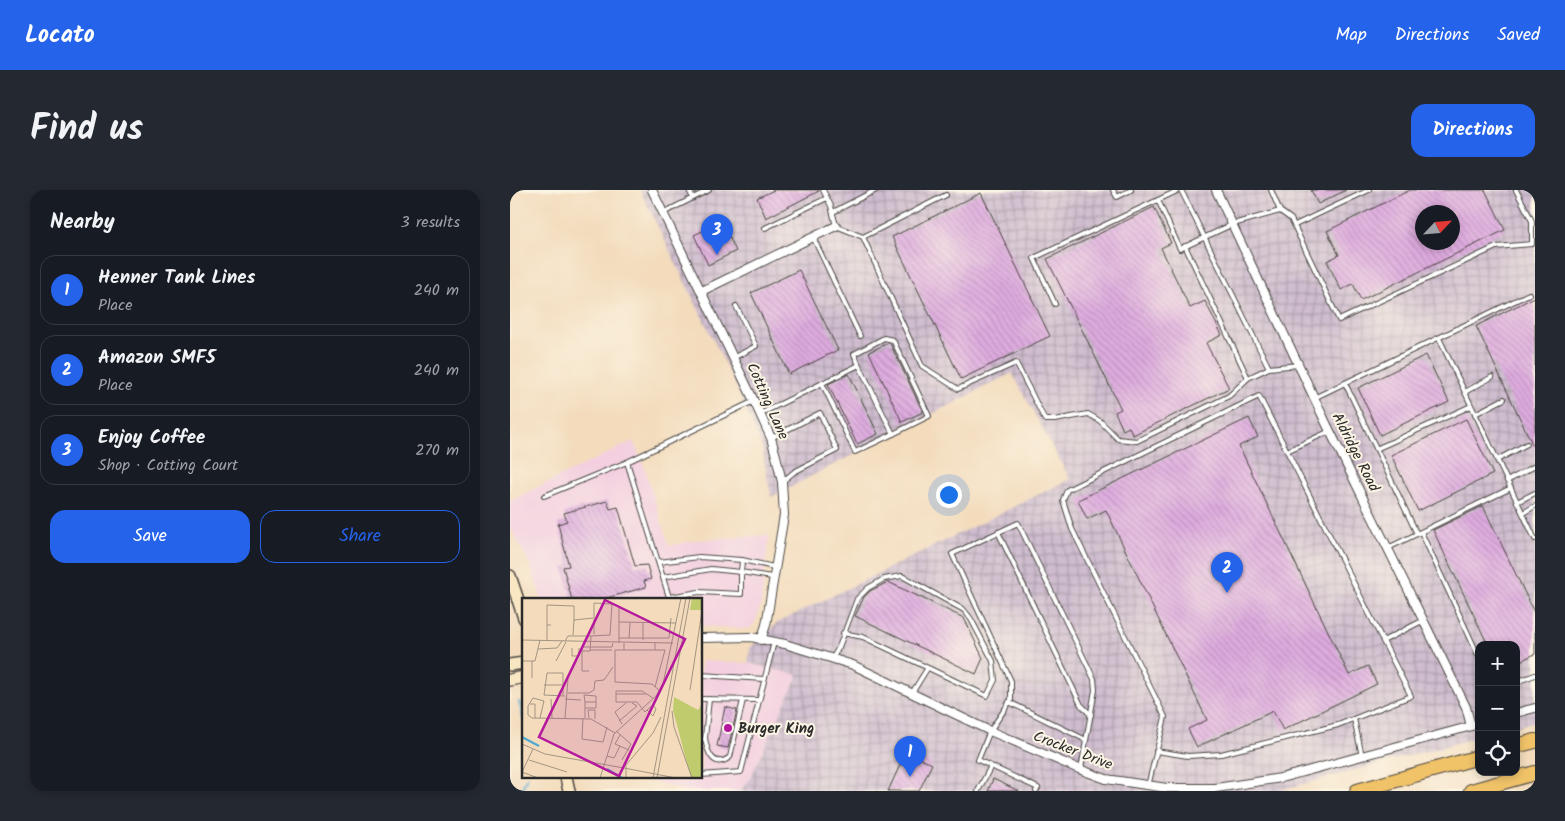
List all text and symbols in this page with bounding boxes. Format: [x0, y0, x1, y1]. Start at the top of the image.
text: Locato [25, 16, 95, 55]
text: Map [1335, 21, 1367, 50]
text: Directions [1395, 21, 1469, 50]
text: Saved [1497, 21, 1540, 50]
text: Find us [30, 102, 143, 158]
button: Directions [1411, 104, 1535, 157]
north arrow [1415, 205, 1460, 250]
text: Nearby [50, 206, 115, 239]
text: 3 results [401, 210, 460, 235]
pin: 3 [701, 214, 733, 255]
text: Henner Tank Lines [98, 263, 255, 293]
text: 1 [65, 278, 69, 303]
text: 240 m [414, 278, 459, 303]
text: Place [98, 293, 132, 318]
text: Amazon SMF5 [98, 343, 216, 373]
text: 2 [62, 358, 72, 383]
text: 240 m [414, 358, 459, 383]
street label: Cotting Lane [739, 359, 795, 444]
text: Place [98, 373, 132, 398]
street label: Aldridge Road [1325, 409, 1386, 497]
text: Enjoy Coffee [98, 423, 205, 453]
text: 3 [63, 438, 71, 463]
text: 270 m [415, 438, 459, 463]
text: Shop · Cotting Court [98, 453, 238, 478]
your location [936, 482, 962, 508]
button: Save [50, 510, 250, 563]
button: Share [260, 510, 460, 563]
pin: 2 [1211, 552, 1243, 593]
inset map [522, 598, 702, 778]
map controls [1475, 641, 1520, 776]
button: + [1475, 641, 1520, 686]
button: − [1475, 686, 1520, 731]
place label: Burger King [738, 717, 814, 741]
marker: Burger King [722, 722, 734, 734]
street label: Crocker Drive [1029, 725, 1116, 777]
button: locate [1475, 731, 1520, 776]
pin: 1 [894, 736, 926, 777]

